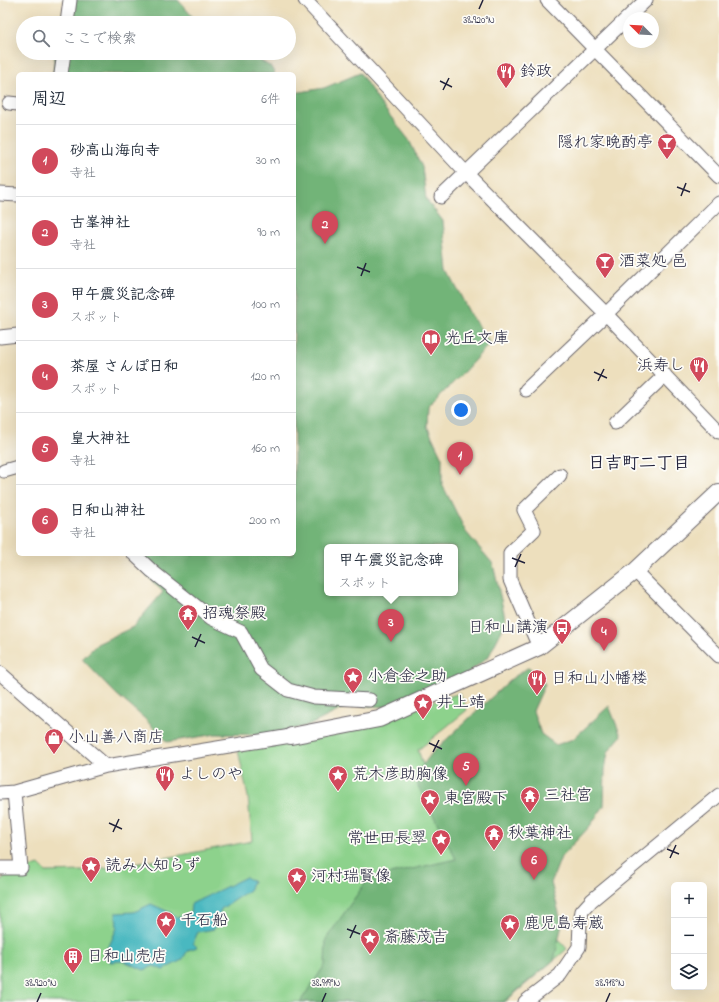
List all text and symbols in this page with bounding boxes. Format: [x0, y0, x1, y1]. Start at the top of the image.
north arrow [623, 12, 659, 48]
text: 38.920°N [463, 13, 495, 28]
search box [16, 16, 296, 60]
icon: search [30, 27, 52, 49]
text: ここで検索 [62, 28, 137, 50]
place label: 鈴政 [520, 60, 552, 84]
restaurant icon: 鈴政 [495, 61, 517, 89]
text: 周辺 [32, 87, 66, 112]
text: 6件 [261, 90, 280, 109]
place label: 隠れ家晩酌亭 [557, 131, 653, 155]
bar icon: 隠れ家晩酌亭 [656, 132, 678, 160]
text: 砂高山海向寺 [70, 140, 160, 162]
text: 1 [43, 151, 47, 170]
text: 30 m [256, 151, 280, 170]
text: 寺社 [70, 164, 96, 183]
pin: 2 [312, 211, 338, 244]
text: 古峯神社 [70, 212, 130, 234]
text: 2 [42, 223, 48, 242]
text: 90 m [257, 223, 280, 242]
text: 寺社 [70, 236, 96, 255]
place label: 酒菜処 邑 [619, 250, 687, 274]
bar icon: 酒菜処 邑 [594, 251, 616, 279]
text: 甲午震災記念碑 [70, 284, 175, 306]
text: 3 [42, 295, 48, 314]
text: 100 m [251, 295, 280, 314]
text: スポット [70, 308, 122, 327]
place label: 光丘文庫 [445, 327, 509, 351]
library icon: 光丘文庫 [420, 328, 442, 356]
place label: 浜寿し [637, 354, 685, 378]
restaurant icon: 浜寿し [688, 355, 710, 383]
text: 茶屋 さんぽ日和 [70, 356, 179, 378]
text: 4 [42, 367, 48, 386]
text: 120 m [250, 367, 280, 386]
text: スポット [70, 380, 122, 399]
your location [451, 400, 471, 420]
text: 皇大神社 [70, 428, 130, 450]
text: 5 [41, 439, 49, 458]
text: 160 m [251, 439, 280, 458]
pin: 1 [447, 442, 473, 475]
district label: 日吉町二丁目 [588, 451, 690, 476]
text: 寺社 [70, 452, 96, 471]
text: 日和山神社 [70, 500, 145, 522]
text: 6 [42, 511, 48, 530]
text: 200 m [249, 511, 280, 530]
text: 寺社 [70, 524, 96, 543]
popup [324, 544, 458, 596]
text: 甲午震災記念碑 [338, 550, 444, 572]
text: スポット [338, 574, 391, 593]
place label: 招魂祭殿 [202, 602, 266, 626]
temple icon: 招魂祭殿 [177, 603, 199, 631]
pin: 3 [378, 609, 404, 642]
place label: 日和山講演 [468, 616, 548, 640]
bus stop icon: 日和山講演 [551, 617, 573, 645]
pin: 4 [591, 618, 617, 651]
place label: 小倉金之助 [367, 665, 447, 689]
place icon: 小倉金之助 [342, 666, 364, 694]
place label: 日和山小幡楼 [551, 667, 647, 691]
restaurant icon: 日和山小幡楼 [526, 668, 548, 696]
place label: 井上靖 [437, 691, 485, 715]
place icon: 井上靖 [412, 692, 434, 720]
place label: 小山善八商店 [68, 726, 164, 750]
shop icon: 小山善八商店 [43, 727, 65, 755]
pin: 5 [453, 753, 479, 786]
place label: よしのや [179, 763, 243, 787]
place label: 荒木彦助胸像 [352, 763, 448, 787]
restaurant icon: よしのや [154, 764, 176, 792]
place icon: 荒木彦助胸像 [327, 764, 349, 792]
place label: 三社宮 [544, 784, 592, 808]
temple icon: 三社宮 [519, 785, 541, 813]
place label: 東宮殿下 [444, 787, 508, 811]
place icon: 東宮殿下 [419, 788, 441, 816]
place label: 秋葉神社 [508, 822, 572, 846]
temple icon: 秋葉神社 [483, 823, 505, 851]
place label: 常世田長翠 [347, 827, 427, 851]
place icon: 常世田長翠 [430, 828, 452, 856]
pin: 6 [521, 847, 547, 880]
place label: 読み人知らず [105, 854, 200, 878]
place icon: 読み人知らず [80, 855, 102, 883]
place label: 河村瑞賢像 [311, 865, 391, 889]
place icon: 河村瑞賢像 [286, 866, 308, 894]
map controls [671, 882, 707, 990]
button: + [671, 882, 707, 918]
place label: 千石船 [180, 909, 228, 933]
place icon: 千石船 [155, 910, 177, 938]
place label: 鹿児島寿蔵 [524, 912, 604, 936]
place icon: 鹿児島寿蔵 [499, 913, 521, 941]
button: − [671, 918, 707, 954]
place label: 斎藤茂吉 [384, 926, 448, 950]
place icon: 斎藤茂吉 [359, 927, 381, 955]
place label: 日和山売店 [87, 945, 167, 969]
building icon: 日和山売店 [62, 946, 84, 974]
button: layers [671, 954, 707, 990]
text: 38.920°N [25, 976, 57, 991]
text: 38.919°N [312, 976, 341, 991]
text: 38.918°N [595, 976, 625, 991]

